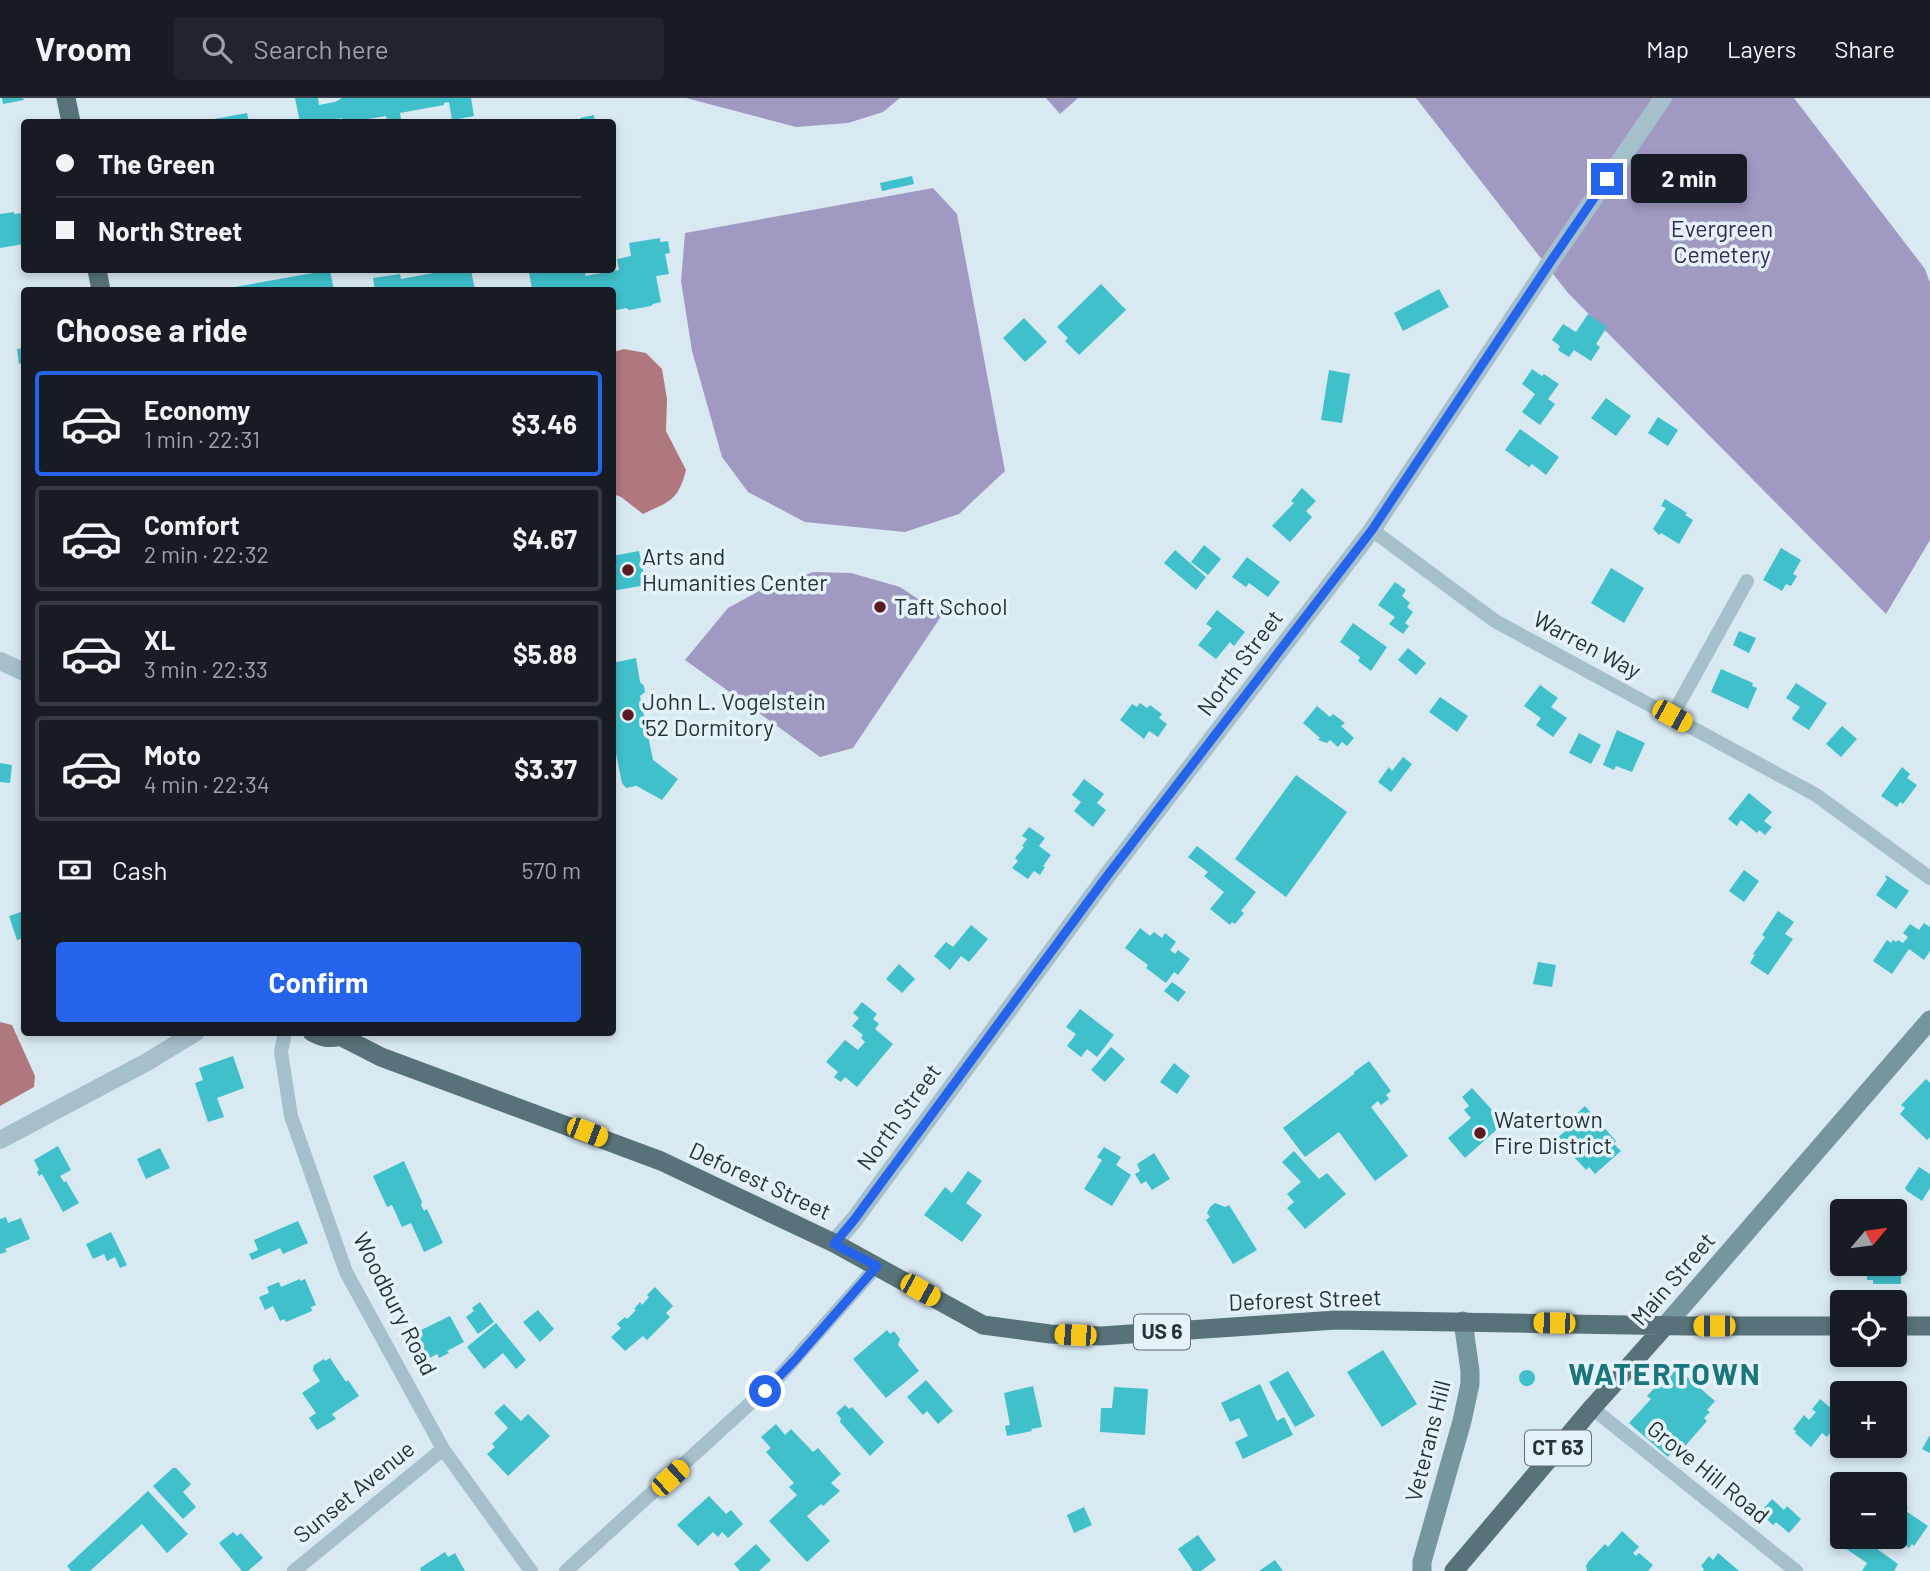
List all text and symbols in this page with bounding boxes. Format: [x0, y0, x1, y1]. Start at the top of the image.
search box [174, 17, 664, 80]
text: Vroom [35, 28, 132, 68]
icon: search [198, 29, 236, 67]
text: Search here [254, 33, 389, 64]
text: Map [1646, 34, 1689, 63]
text: Layers [1727, 34, 1796, 63]
text: Share [1834, 34, 1895, 63]
text: The Green [98, 148, 215, 179]
callout: 2 min [1632, 154, 1747, 204]
route end [1591, 163, 1623, 195]
text: 2 min [1661, 164, 1717, 192]
park label: Evergreen Cemetery [1671, 214, 1773, 268]
text: North Street [98, 215, 242, 246]
text: Choose a ride [56, 310, 248, 348]
icon: car [60, 392, 123, 455]
text: Economy [144, 394, 250, 425]
text: $3.46 [511, 408, 577, 439]
text: 1 min · 22:31 [144, 425, 260, 453]
icon: car [60, 507, 123, 570]
text: Comfort [144, 509, 240, 540]
text: $4.67 [513, 523, 577, 554]
text: 2 min · 22:32 [144, 540, 269, 568]
place label: Arts and Humanities Center [642, 542, 828, 596]
marker: Arts and Humanities Center [620, 562, 636, 578]
place label: Taft School [894, 592, 1008, 620]
marker: Taft School [872, 599, 888, 615]
street label: North Street [1190, 604, 1288, 721]
street label: Warren Way [1529, 604, 1646, 684]
icon: car [60, 622, 123, 685]
text: XL [144, 624, 175, 655]
text: $5.88 [513, 638, 577, 669]
text: 3 min · 22:33 [144, 655, 268, 683]
place label: John L. Vogelstein '52 Dormitory [642, 687, 826, 741]
car [1649, 697, 1696, 735]
marker: John L. Vogelstein '52 Dormitory [620, 707, 636, 723]
icon: car [60, 737, 123, 800]
text: Moto [144, 739, 201, 770]
text: $3.37 [514, 753, 577, 784]
text: 4 min · 22:34 [144, 770, 270, 798]
icon: cash [56, 851, 94, 889]
text: Cash [112, 854, 167, 885]
text: 570 m [522, 856, 581, 884]
button: Confirm [56, 942, 581, 1022]
street label: North Street [850, 1058, 946, 1175]
place label: Watertown Fire District [1494, 1105, 1612, 1159]
car [564, 1115, 611, 1149]
marker: Watertown Fire District [1472, 1125, 1488, 1141]
street label: Deforest Street [685, 1135, 836, 1225]
north arrow [1830, 1199, 1908, 1276]
map controls [1830, 1199, 1907, 1549]
street label: Main Street [1624, 1226, 1720, 1330]
street label: Woodbury Road [348, 1227, 444, 1380]
car [897, 1271, 944, 1309]
street label: Deforest Street [1228, 1282, 1382, 1316]
button: locate [1830, 1290, 1907, 1367]
car [1533, 1312, 1576, 1334]
road number: US 6 [1134, 1314, 1190, 1350]
car [1694, 1316, 1736, 1337]
car [1054, 1324, 1097, 1346]
district label: WATERTOWN [1568, 1355, 1762, 1391]
route start [749, 1375, 781, 1407]
street label: Veterans Hill [1398, 1377, 1456, 1505]
button: + [1830, 1381, 1907, 1458]
street label: Grove Hill Road [1642, 1414, 1775, 1529]
road number: CT 63 [1525, 1430, 1591, 1466]
street label: Sunset Avenue [287, 1434, 419, 1548]
car [648, 1456, 693, 1500]
button: − [1830, 1472, 1907, 1549]

